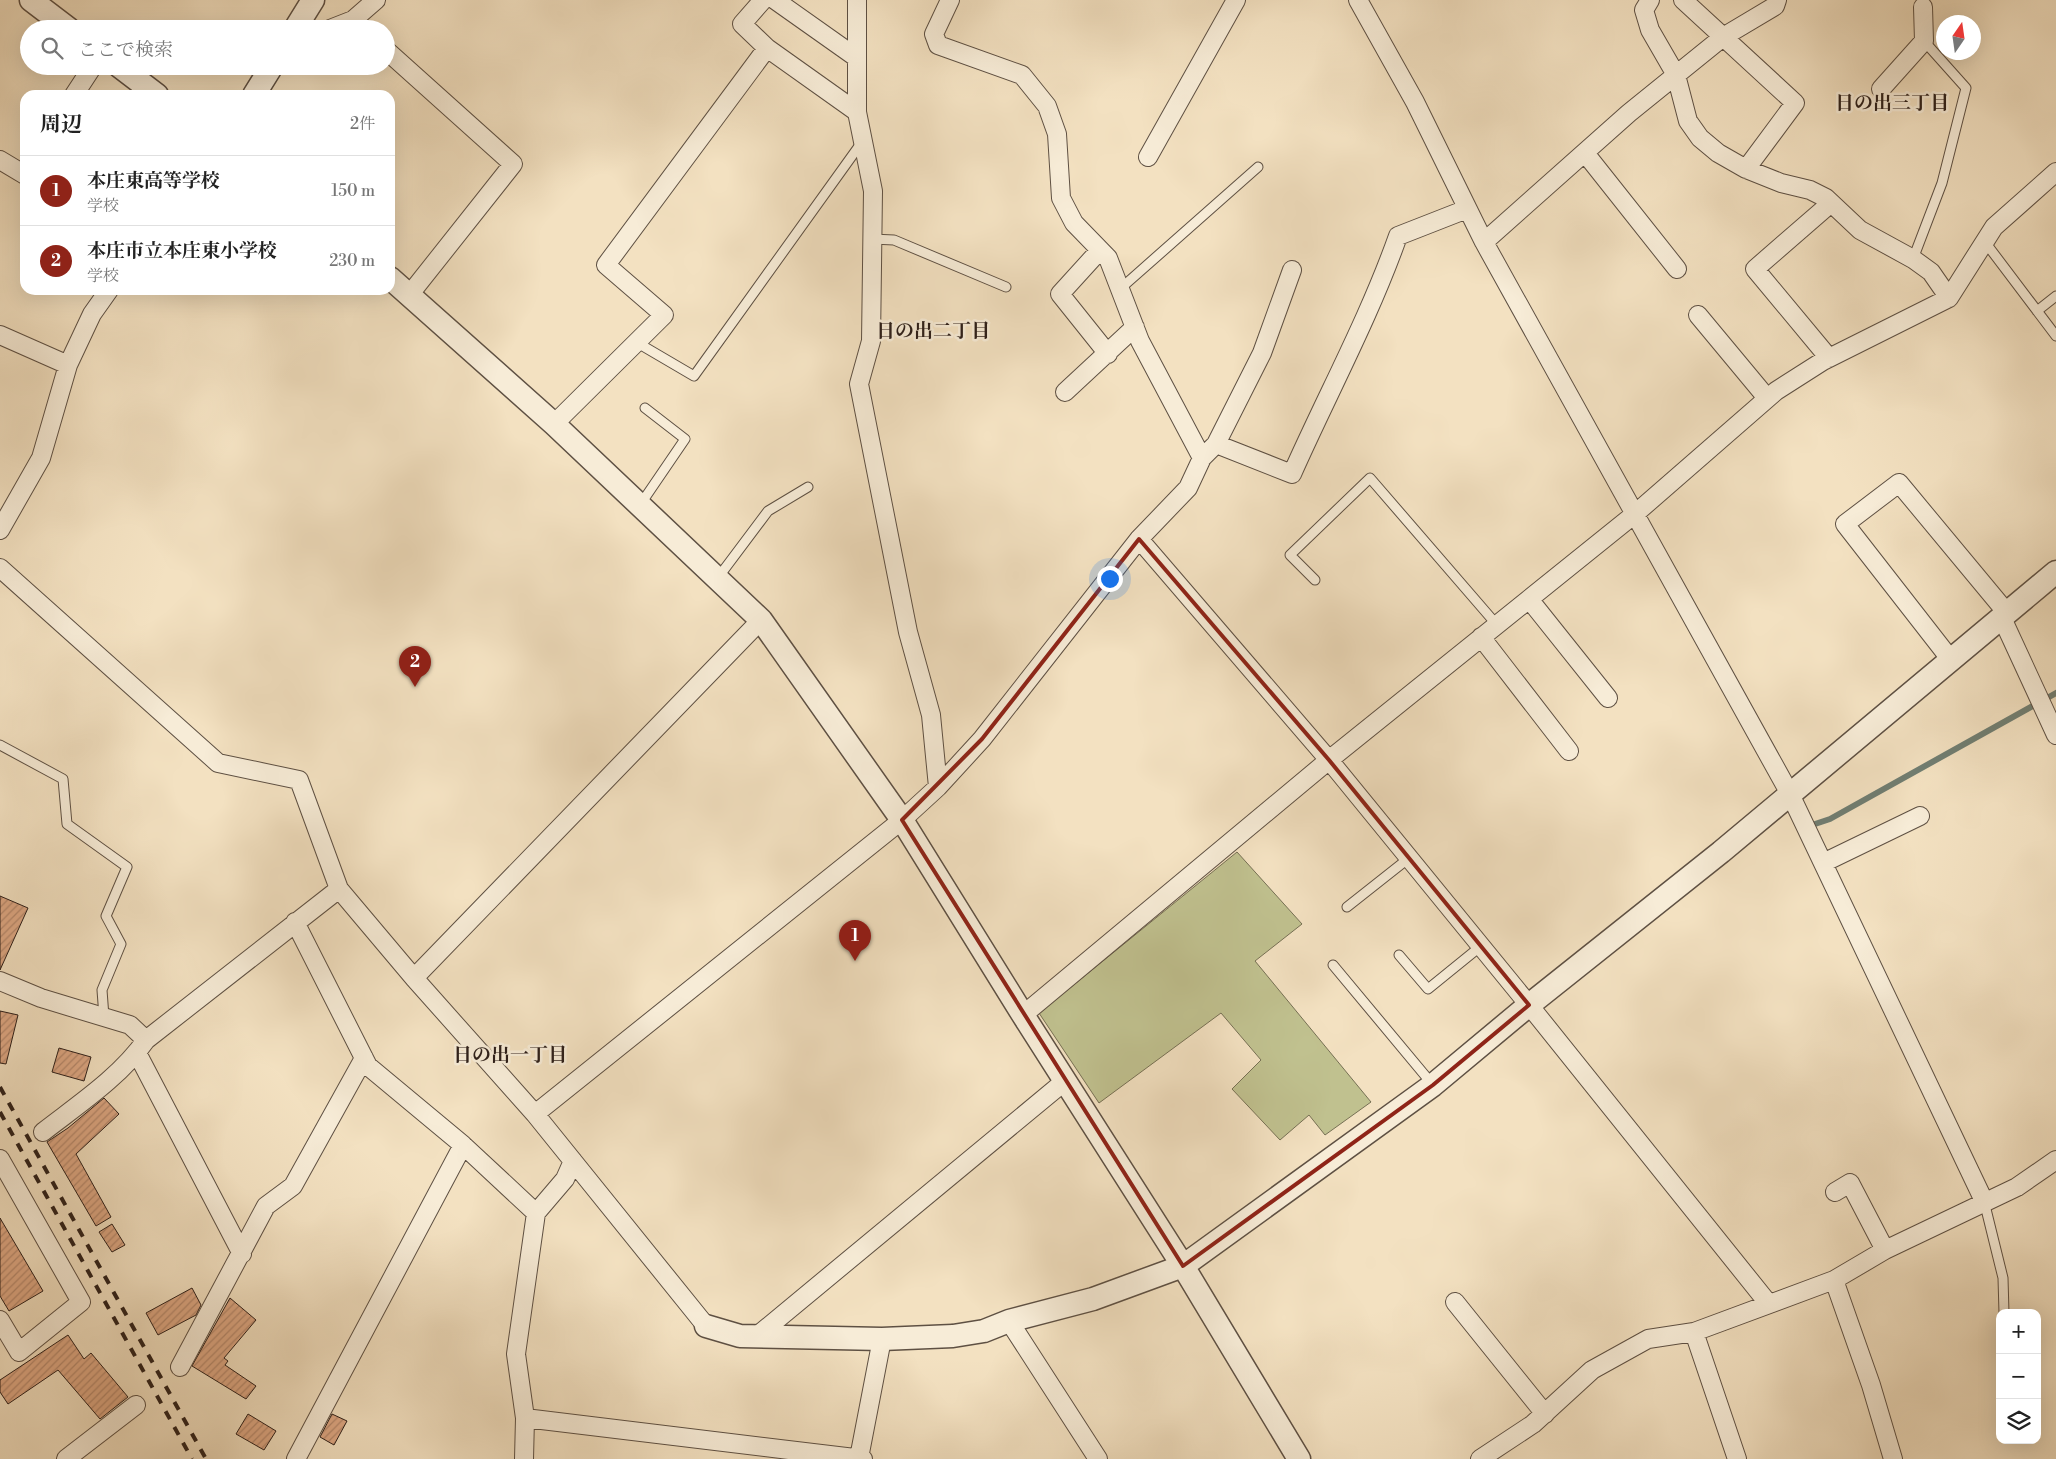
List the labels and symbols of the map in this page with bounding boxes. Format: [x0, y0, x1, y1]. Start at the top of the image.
north arrow [1936, 15, 1981, 60]
district label: 日の出三丁目 [1835, 91, 1949, 115]
district label: 日の出二丁目 [876, 319, 990, 343]
your location [1097, 566, 1123, 592]
pin: 2 [399, 646, 431, 687]
pin: 1 [839, 920, 871, 961]
district label: 日の出一丁目 [453, 1043, 567, 1067]

